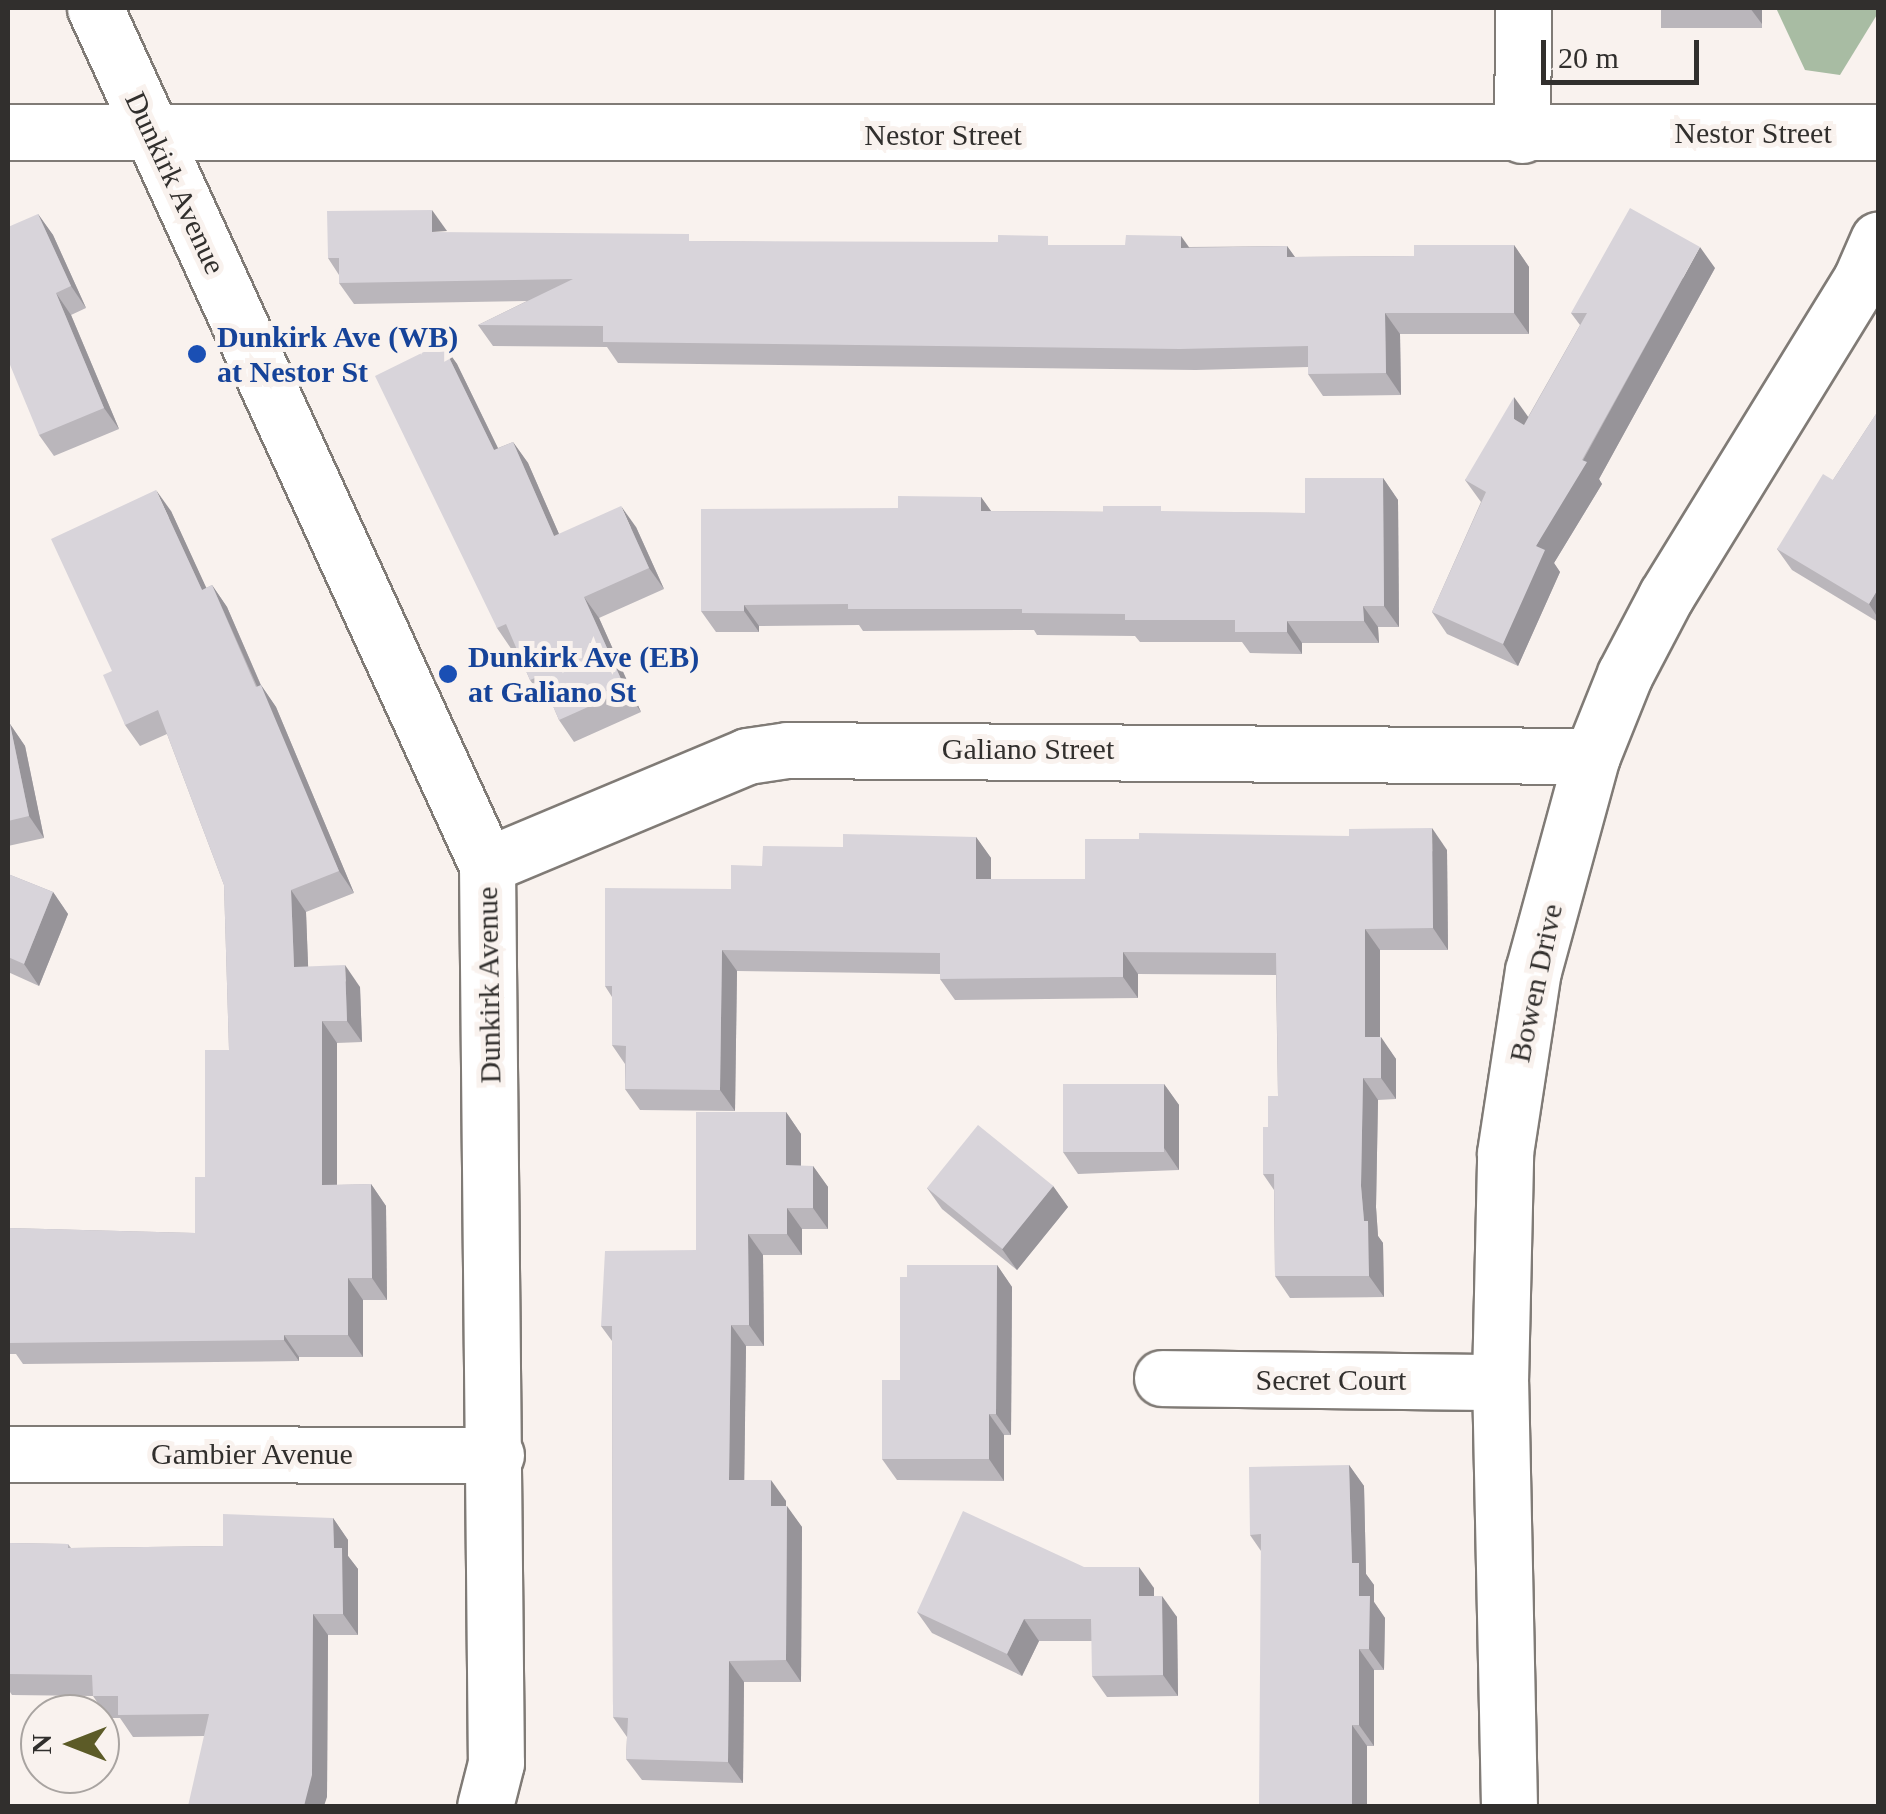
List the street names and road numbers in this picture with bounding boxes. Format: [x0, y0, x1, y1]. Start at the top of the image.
street label: Dunkirk Avenue [117, 85, 233, 281]
street label: Nestor Street [1674, 115, 1832, 151]
street label: Nestor Street [864, 117, 1022, 153]
street label: Galiano Street [942, 731, 1114, 767]
street label: Dunkirk Avenue [469, 885, 509, 1085]
street label: Bowen Drive [1502, 901, 1570, 1065]
street label: Secret Court [1256, 1362, 1406, 1398]
street label: Gambier Avenue [150, 1436, 354, 1472]

